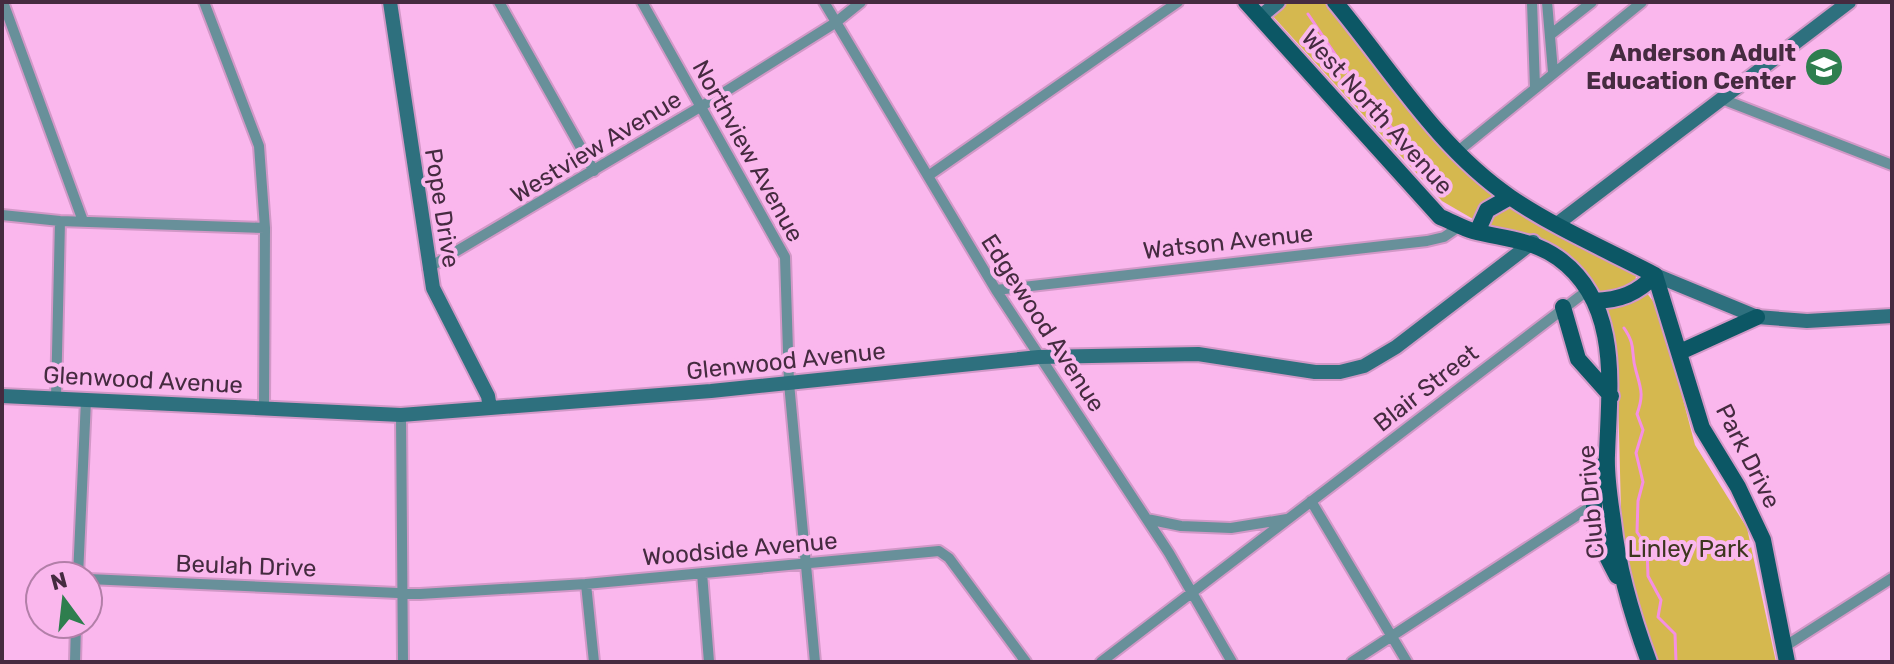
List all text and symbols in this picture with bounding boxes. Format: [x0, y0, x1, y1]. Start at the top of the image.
street label: West North Avenue [1295, 24, 1459, 200]
place label: Anderson Adult Education Center [1586, 39, 1796, 95]
school or university icon: Anderson Adult Education Center [1803, 46, 1845, 88]
street label: Northview Avenue [686, 55, 810, 247]
street label: Westview Avenue [506, 85, 686, 209]
street label: Pope Drive [419, 146, 465, 270]
street label: Watson Avenue [1141, 219, 1315, 265]
street label: Edgewood Avenue [975, 229, 1111, 417]
street label: Glenwood Avenue [685, 337, 887, 385]
street label: Blair Street [1368, 339, 1484, 437]
street label: Glenwood Avenue [42, 361, 244, 399]
street label: Park Drive [1710, 399, 1786, 513]
street label: Club Drive [1572, 444, 1610, 560]
street label: Woodside Avenue [641, 527, 839, 571]
park label: Linley Park [1627, 535, 1749, 563]
street label: Beulah Drive [175, 550, 317, 582]
north arrow [24, 560, 104, 640]
text: N [48, 566, 70, 596]

